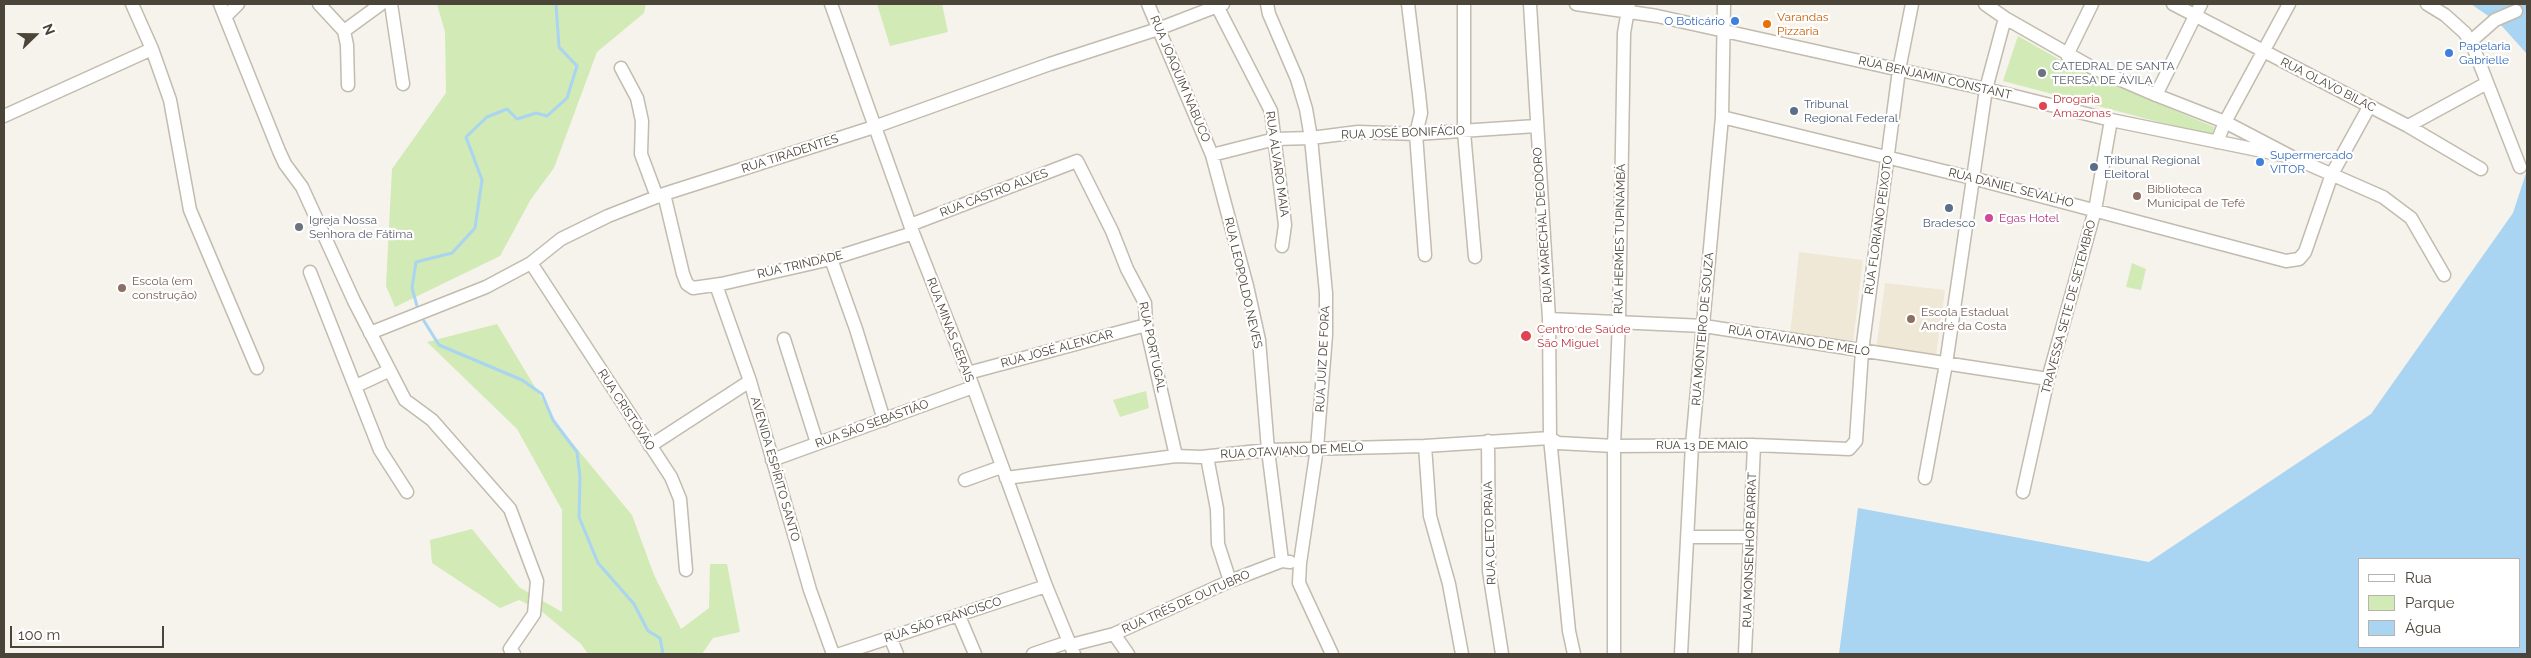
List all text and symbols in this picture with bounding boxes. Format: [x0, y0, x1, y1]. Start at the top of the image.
north arrow [10, 10, 60, 60]
place label: Varandas Pizzaria [1777, 10, 1829, 38]
street label: RUA JOAQUIM NABUCO [1147, 14, 1213, 144]
place label: O Boticário [1664, 14, 1725, 28]
marker: O Boticário [1729, 15, 1741, 27]
marker: Varandas Pizzaria [1761, 18, 1773, 30]
text: N [39, 21, 58, 37]
place label: Papelaria Gabrielle [2459, 39, 2511, 67]
marker: Papelaria Gabrielle [2443, 47, 2455, 59]
street label: RUA BENJAMIN CONSTANT [1857, 53, 2013, 103]
street label: RUA OLAVO BILAC [2278, 55, 2378, 115]
place label: CATEDRAL DE SANTA TERESA DE ÁVILA [2052, 59, 2175, 87]
marker: CATEDRAL DE SANTA TERESA DE ÁVILA [2036, 67, 2048, 79]
place label: Drogaria Amazonas [2053, 92, 2111, 120]
place label: Tribunal Regional Federal [1804, 97, 1898, 125]
marker: Drogaria Amazonas [2037, 100, 2049, 112]
marker: Tribunal Regional Federal [1788, 105, 1800, 117]
street label: RUA ÁLVARO MAIA [1262, 110, 1292, 218]
street label: RUA JOSÉ BONIFÁCIO [1341, 124, 1465, 142]
street label: RUA TIRADENTES [740, 132, 840, 176]
street label: RUA MARECHAL DEODORO [1530, 147, 1556, 303]
place label: Supermercado VITOR [2270, 148, 2353, 176]
place label: Tribunal Regional Eleitoral [2104, 153, 2200, 181]
street label: RUA FLORIANO PEIXOTO [1862, 154, 1896, 296]
marker: Supermercado VITOR [2254, 156, 2266, 168]
marker: Tribunal Regional Eleitoral [2088, 161, 2100, 173]
street label: RUA HERMES TUPINAMBÁ [1611, 164, 1629, 314]
street label: RUA DANIEL SEVALHO [1947, 165, 2075, 211]
street label: RUA CASTRO ALVES [938, 166, 1050, 220]
place label: Biblioteca Municipal de Tefé [2147, 182, 2245, 210]
marker: Biblioteca Municipal de Tefé [2131, 190, 2143, 202]
marker: Bradesco [1943, 202, 1955, 214]
place label: Egas Hotel [1999, 211, 2059, 225]
marker: Egas Hotel [1983, 212, 1995, 224]
place label: Igreja Nossa Senhora de Fátima [309, 213, 413, 241]
street label: RUA LEOPOLDO NEVES [1221, 216, 1265, 350]
place label: Bradesco [1923, 216, 1975, 230]
street label: TRAVESSA SETE DE SETEMBRO [2039, 219, 2099, 395]
marker: Igreja Nossa Senhora de Fátima [293, 221, 305, 233]
street label: RUA TRINDADE [756, 248, 844, 282]
street label: RUA MONTEIRO DE SOUZA [1689, 252, 1717, 406]
place label: Escola (em construção) [132, 274, 197, 302]
street label: RUA MINAS GERAIS [923, 276, 977, 384]
marker: Escola (em construção) [116, 282, 128, 294]
street label: RUA PORTUGAL [1135, 300, 1169, 394]
street label: RUA JUIZ DE FORA [1313, 305, 1333, 413]
place label: Escola Estadual André da Costa [1921, 305, 2009, 333]
marker: Escola Estadual André da Costa [1905, 313, 1917, 325]
place label: Centro de Saúde São Miguel [1537, 322, 1630, 350]
street label: RUA OTAVIANO DE MELO [1727, 323, 1871, 359]
street label: RUA JOSÉ ALENCAR [999, 327, 1115, 371]
marker: Centro de Saúde São Miguel [1519, 329, 1533, 343]
street label: RUA CRISTÓVÃO [594, 367, 658, 453]
street label: AVENIDA ESPÍRITO SANTO [747, 395, 803, 543]
street label: RUA SÃO SEBASTIÃO [813, 397, 931, 451]
street label: RUA 13 DE MAIO [1656, 438, 1748, 452]
street label: RUA OTAVIANO DE MELO [1220, 440, 1364, 462]
street label: RUA MONSENHOR BARRAT [1740, 472, 1760, 628]
street label: RUA CLETO PRAIA [1481, 481, 1499, 585]
legend [2358, 558, 2521, 648]
street label: RUA TRÊS DE OUTUBRO [1120, 567, 1252, 637]
text: Rua [2405, 569, 2432, 587]
street label: RUA SÃO FRANCISCO [882, 594, 1004, 646]
text: Parque [2405, 594, 2454, 612]
scale bar [12, 616, 166, 648]
text: Água [2405, 619, 2441, 637]
text: 100 m [18, 626, 60, 644]

